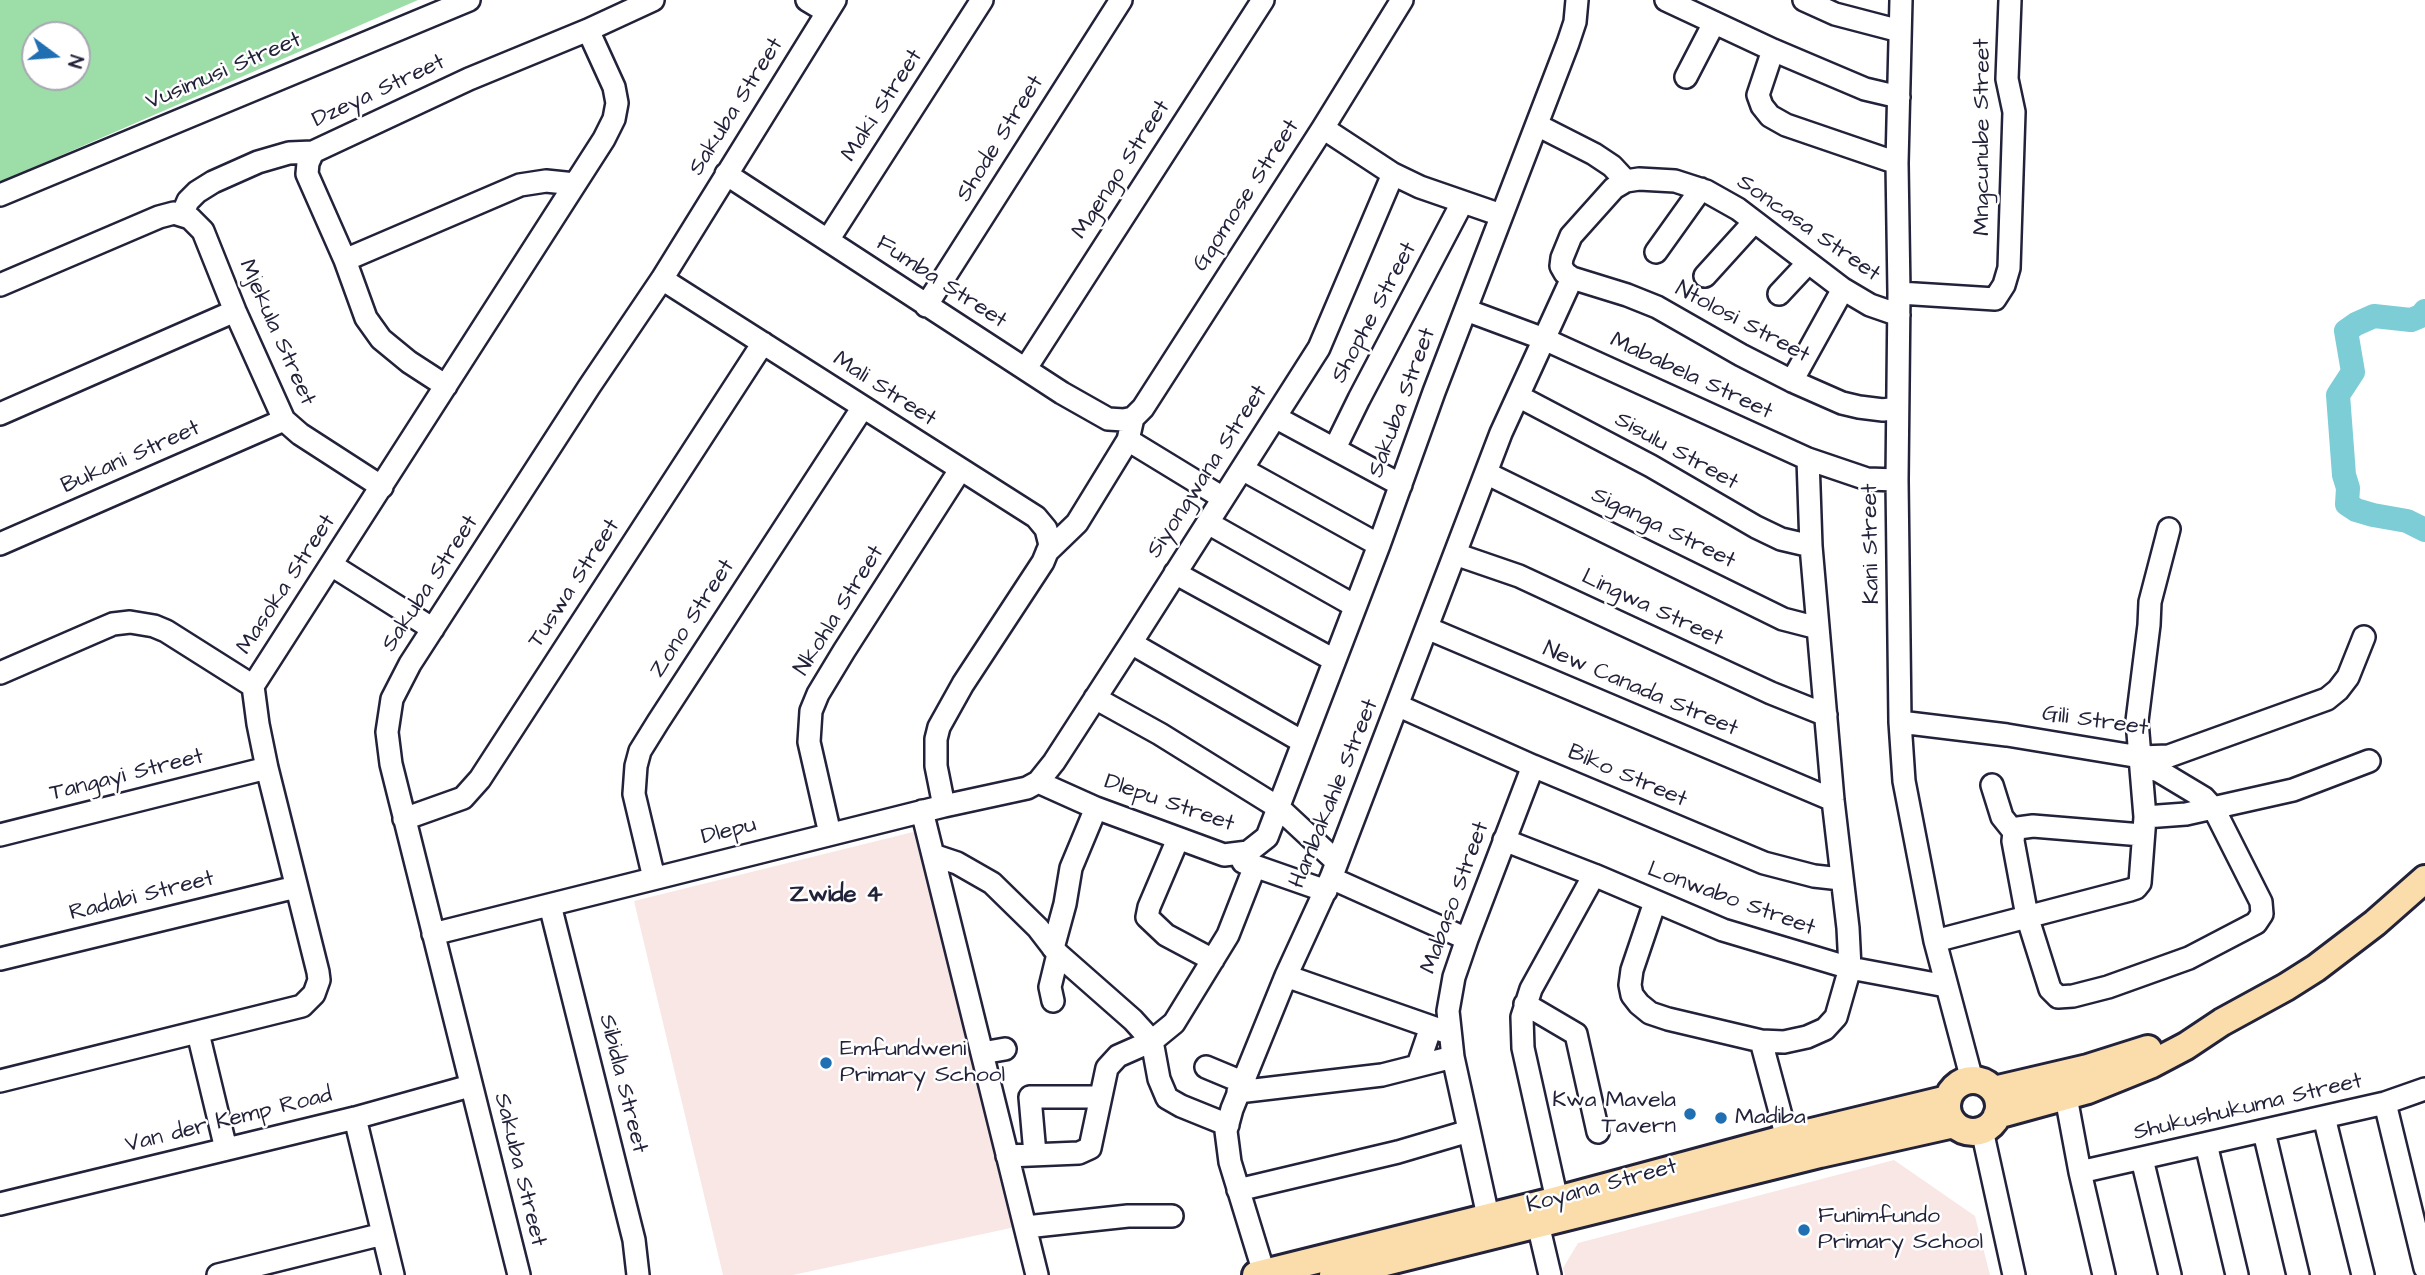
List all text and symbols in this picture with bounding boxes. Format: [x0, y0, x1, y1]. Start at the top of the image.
north arrow [21, 21, 91, 91]
street label: Vusimusi Street [142, 27, 306, 117]
street label: Sakuba Street [684, 33, 790, 181]
street label: Mngcunube Street [1969, 38, 1997, 236]
street label: Maki Street [836, 45, 930, 167]
street label: Dzeya Street [308, 49, 450, 135]
text: N [60, 52, 89, 71]
street label: Shode Street [951, 71, 1051, 207]
street label: Mgengo Street [1067, 95, 1177, 245]
street label: Gqomose Street [1188, 115, 1306, 277]
street label: Soncasa Street [1731, 169, 1885, 289]
street label: Fumba Street [870, 231, 1012, 335]
street label: Shophe Street [1326, 238, 1424, 388]
street label: Mjekula Street [231, 256, 321, 410]
street label: Ntolosi Street [1670, 276, 1814, 370]
street label: Sakuba Street [1363, 324, 1443, 482]
street label: Mababela Street [1605, 327, 1777, 427]
street label: Mali Street [827, 346, 941, 434]
street label: Siyongwana Street [1142, 380, 1274, 564]
street label: Sisulu Street [1609, 407, 1743, 497]
street label: Bukani Street [57, 415, 205, 501]
street label: Siganga Street [1586, 482, 1740, 576]
street label: Kani Street [1857, 483, 1887, 605]
street label: Masoka Street [232, 510, 342, 660]
street label: Sakuba Street [377, 511, 485, 657]
street label: Tuswa Street [523, 514, 627, 654]
street label: Nkohla Street [789, 541, 891, 681]
street label: Zono Street [645, 555, 741, 683]
street label: Lingwa Street [1577, 564, 1727, 654]
street label: New Canada Street [1538, 636, 1742, 744]
street label: Hambakahle Street [1284, 695, 1386, 893]
street label: Gili Street [2040, 701, 2150, 743]
street label: Biko Street [1563, 739, 1691, 815]
street label: Tangayi Street [47, 744, 207, 808]
street label: Dlepu Street [1100, 769, 1238, 839]
street label: Dlepu [699, 812, 759, 852]
street label: Mabaso Street [1416, 818, 1496, 978]
street label: Lonwabo Street [1643, 857, 1819, 943]
street label: Radabi Street [67, 866, 217, 928]
district label: Zwide 4 [789, 882, 883, 910]
street label: Sibidla Street [591, 1012, 653, 1156]
place label: Emfundweni Primary School [840, 1036, 1005, 1090]
marker: Emfundweni Primary School [818, 1055, 834, 1071]
street label: Shukushukuma Street [2131, 1068, 2365, 1148]
street label: Van der Kemp Road [123, 1082, 335, 1160]
place label: Kwa Mavela Tavern [1552, 1087, 1676, 1141]
street label: Sakuba Street [487, 1090, 551, 1250]
place label: Madiba [1735, 1104, 1806, 1132]
marker: Kwa Mavela Tavern [1682, 1106, 1698, 1122]
marker: Madiba [1713, 1110, 1729, 1126]
street label: Koyana Street [1524, 1154, 1680, 1220]
place label: Funimfundo Primary School [1818, 1203, 1983, 1257]
marker: Funimfundo Primary School [1796, 1222, 1812, 1238]

